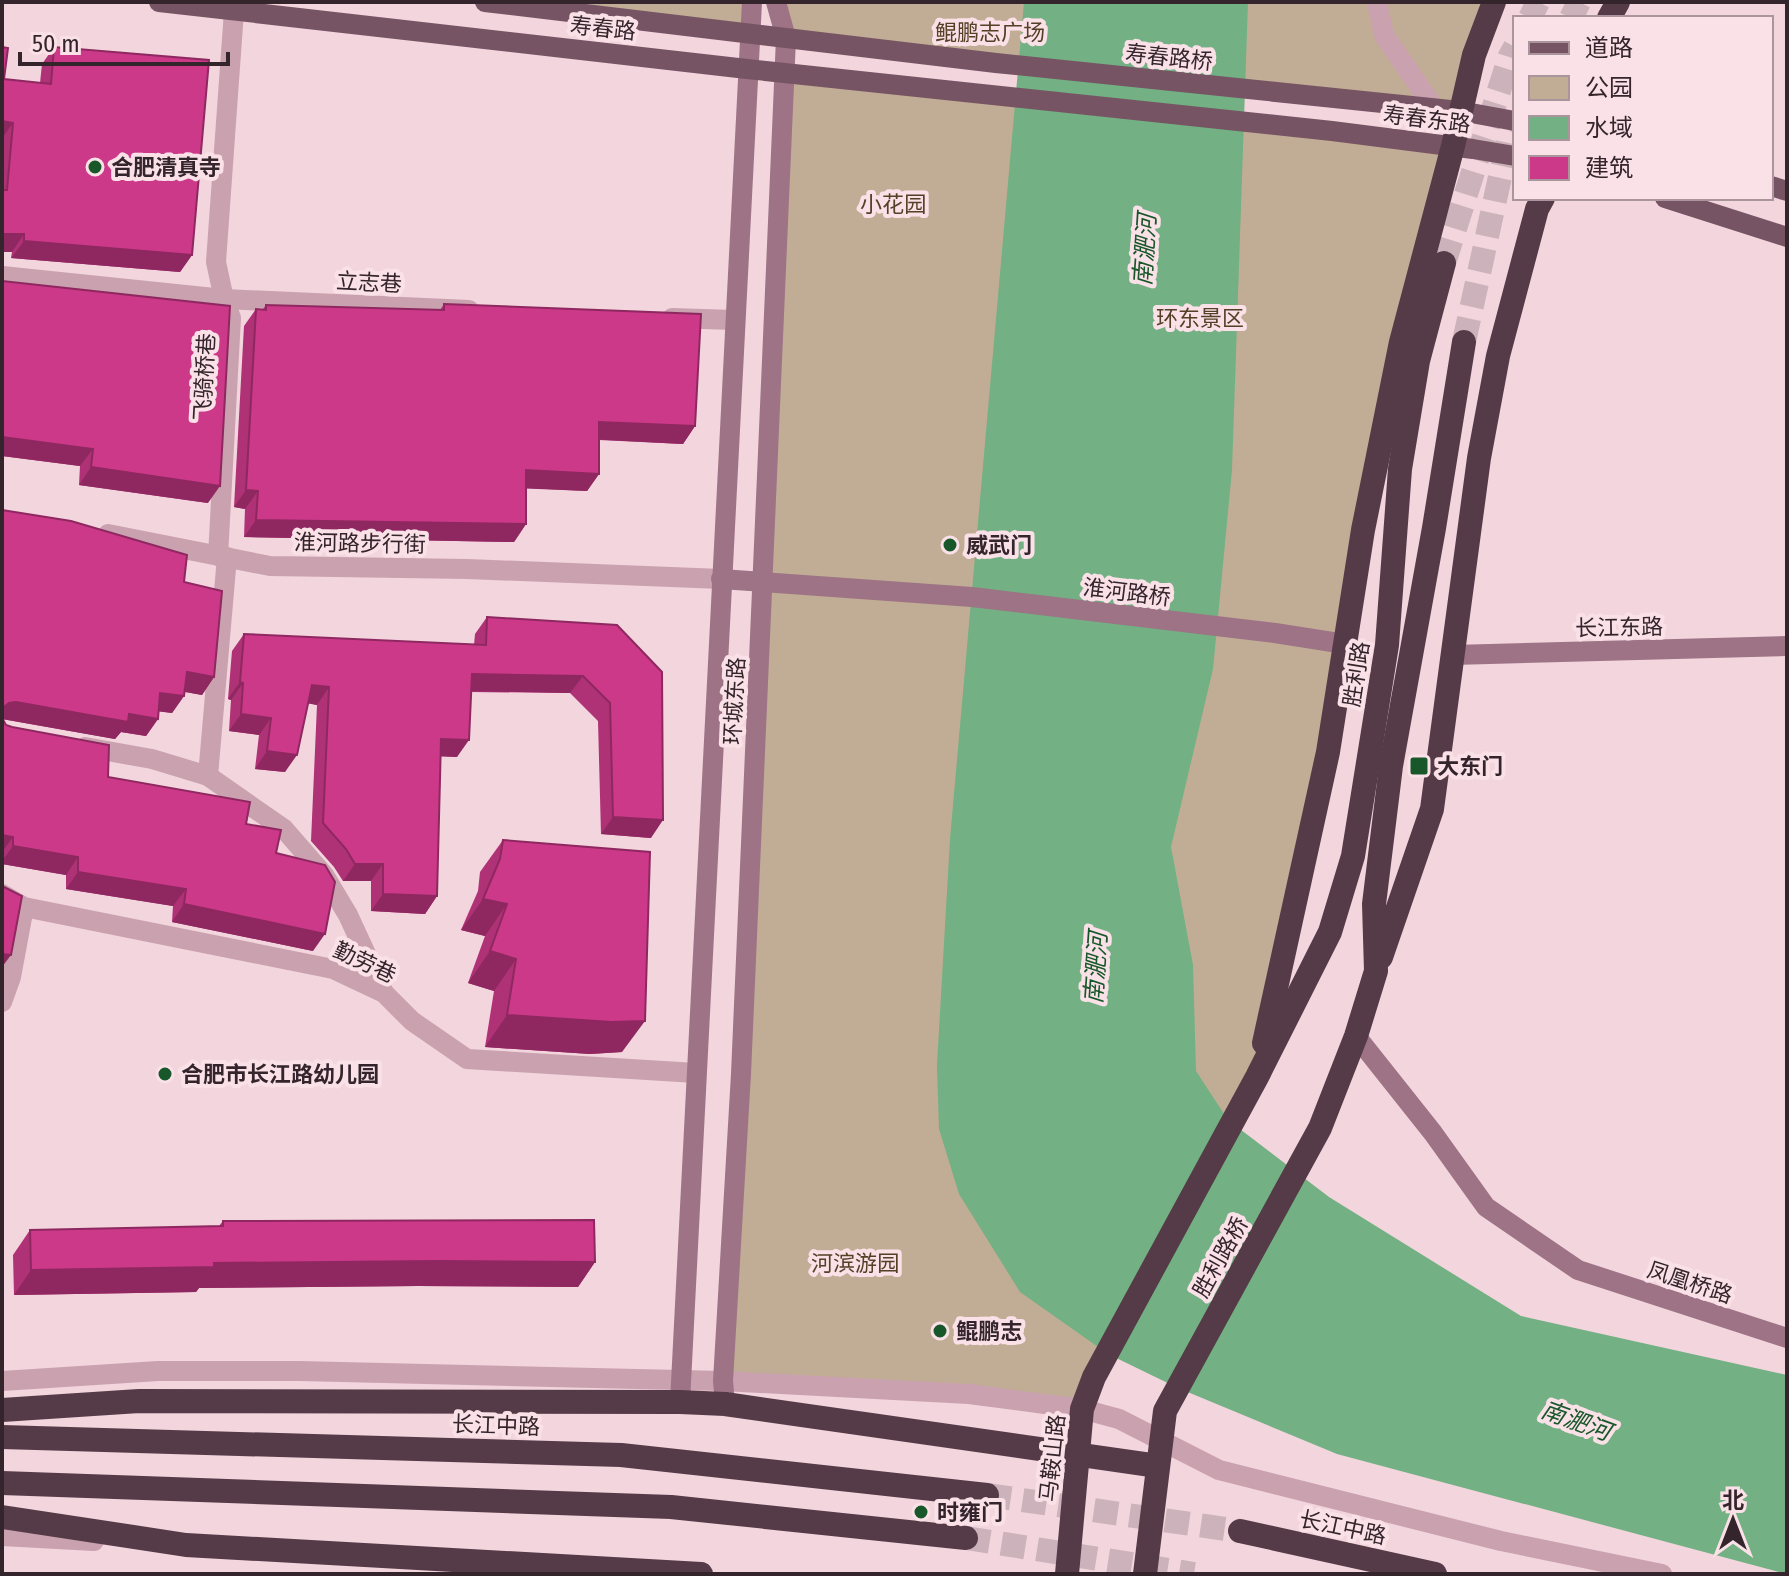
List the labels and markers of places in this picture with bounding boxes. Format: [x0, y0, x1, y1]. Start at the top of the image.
place label: 合肥清真寺 [111, 154, 221, 181]
marker: 合肥清真寺 [86, 158, 104, 176]
place label: 威武门 [966, 532, 1032, 559]
marker: 威武门 [941, 536, 959, 554]
place label: 大东门 [1437, 753, 1503, 780]
marker: 大东门 [1408, 755, 1430, 777]
place label: 合肥市长江路幼儿园 [181, 1061, 379, 1088]
marker: 合肥市长江路幼儿园 [156, 1065, 174, 1083]
place label: 鲲鹏志 [956, 1318, 1022, 1345]
marker: 鲲鹏志 [931, 1322, 949, 1340]
place label: 时雍门 [937, 1499, 1003, 1526]
marker: 时雍门 [912, 1503, 930, 1521]

